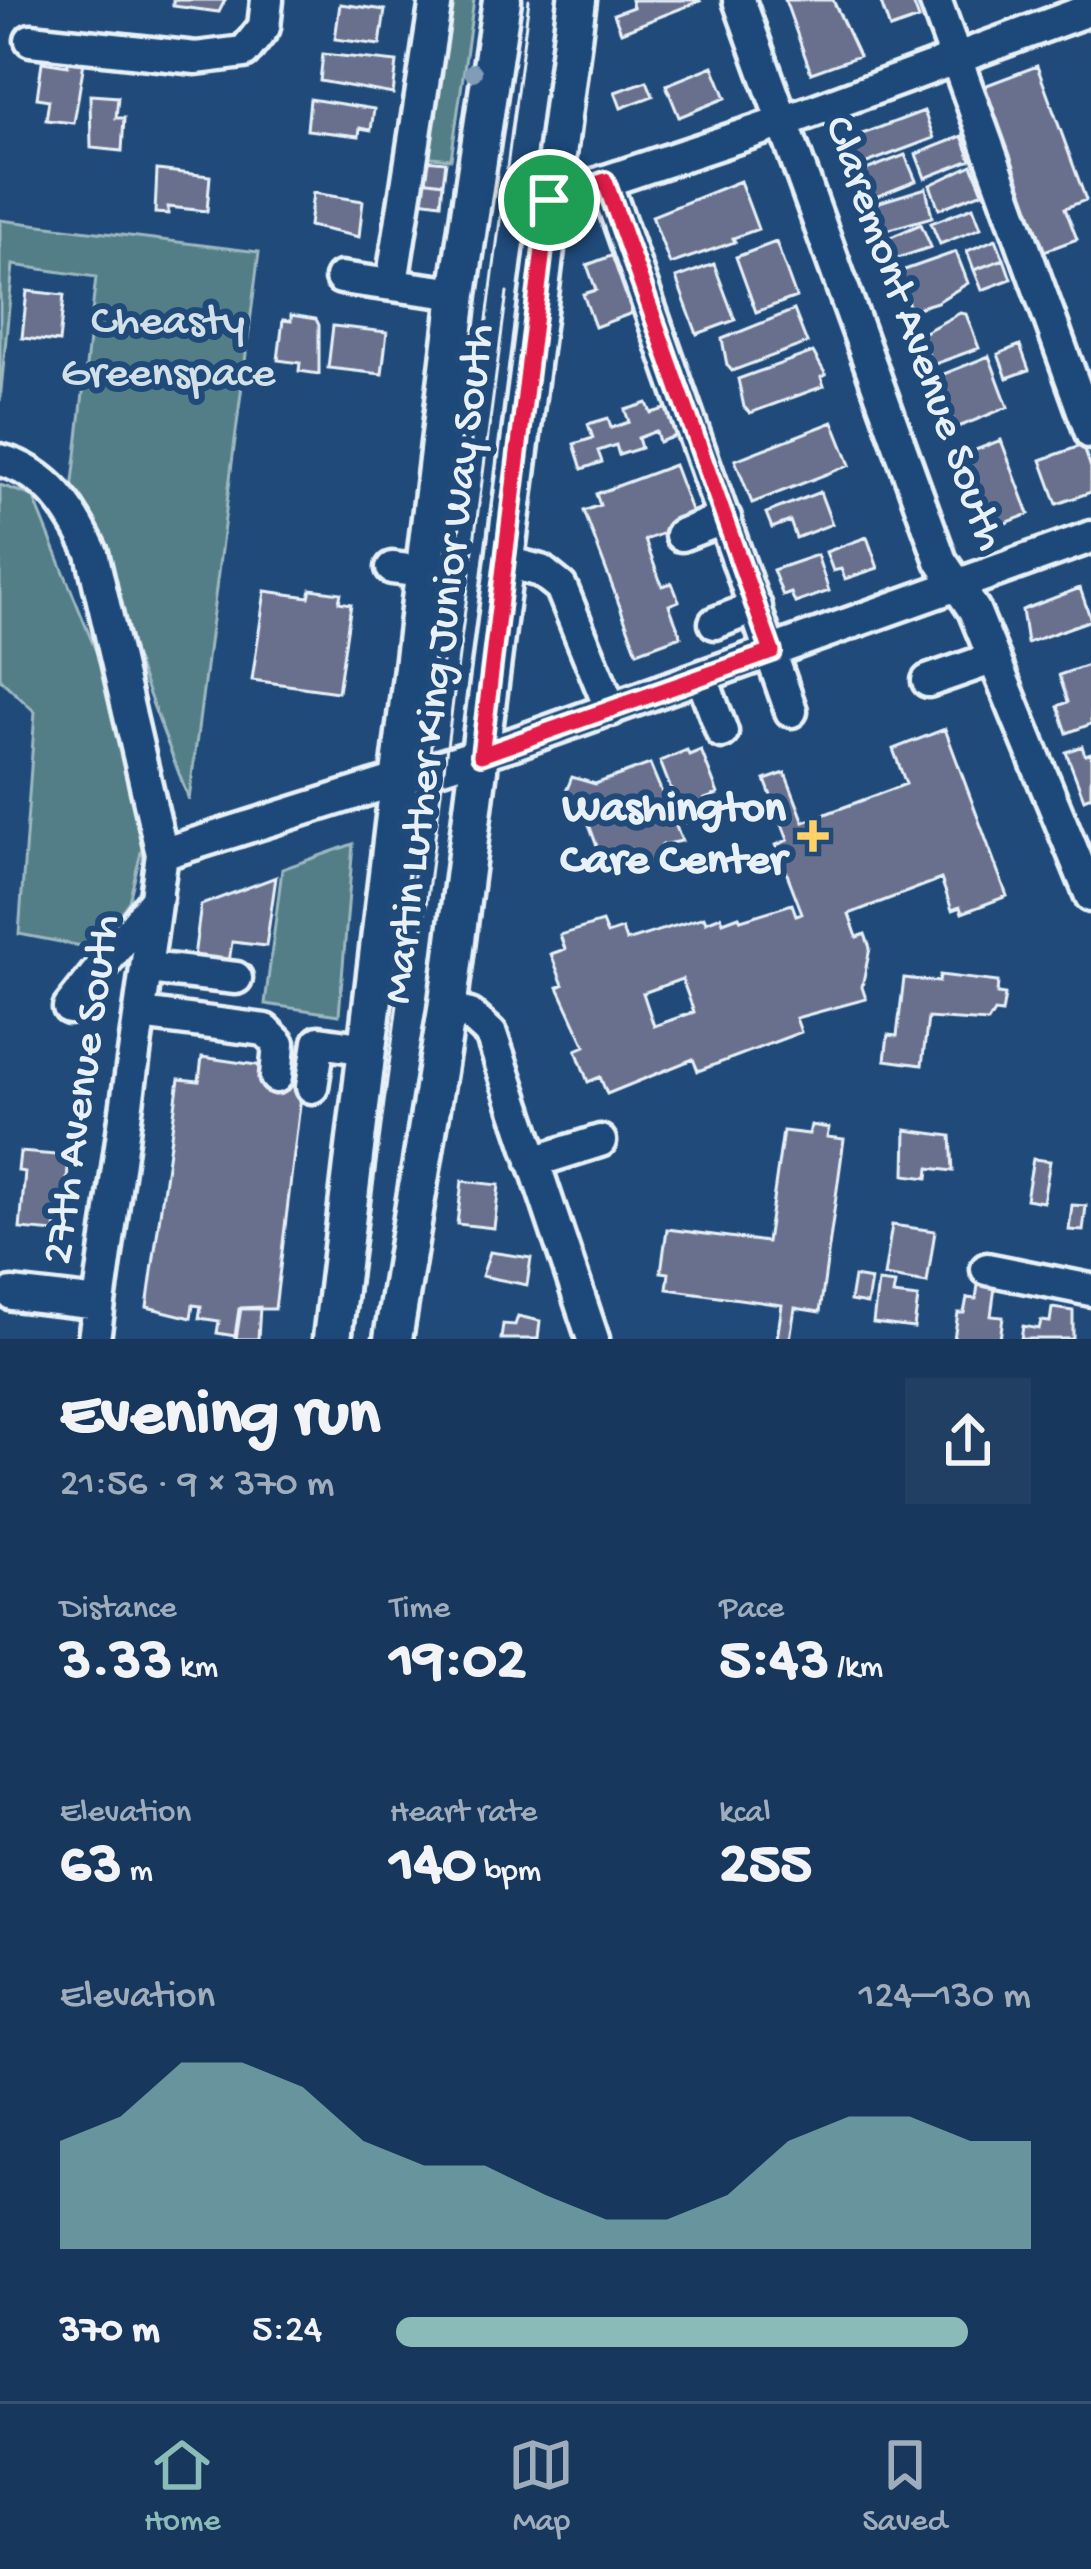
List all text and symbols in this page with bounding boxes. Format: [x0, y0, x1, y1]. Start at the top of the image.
street label: Claremont Avenue South [809, 110, 1015, 558]
pin [498, 149, 600, 251]
icon: arrive [516, 167, 582, 233]
park label: Cheasty Greenspace [61, 297, 276, 402]
street label: Martin Luther King Junior Way South [373, 321, 509, 1007]
place label: Washington Care Center [560, 784, 790, 889]
marker: Washington Care Center [797, 820, 829, 852]
street label: 27th Avenue South [33, 912, 135, 1268]
button: share [905, 1378, 1031, 1504]
text: Evening run [60, 1379, 380, 1457]
text: 21:56 · 9 × 370 m [60, 1463, 335, 1509]
text: Distance [60, 1591, 177, 1629]
text: Time [390, 1591, 450, 1629]
text: Pace [719, 1591, 784, 1629]
text: 3.33 [60, 1629, 172, 1699]
text: 19:02 [390, 1629, 526, 1699]
text: 5:43 [719, 1629, 829, 1699]
text: km [172, 1650, 218, 1688]
text: /km [829, 1650, 883, 1688]
text: Elevation [60, 1795, 191, 1833]
text: Heart rate [390, 1795, 537, 1833]
text: kcal [719, 1795, 771, 1833]
text: 63 [60, 1833, 122, 1903]
text: 140 [390, 1833, 476, 1903]
text: 255 [719, 1833, 812, 1903]
text: m [122, 1854, 153, 1892]
text: bpm [476, 1854, 541, 1892]
text: Elevation [60, 1975, 215, 2021]
text: 124–130 m [859, 1975, 1031, 2021]
text: 370 m [60, 2309, 160, 2355]
text: 5:24 [252, 2309, 322, 2355]
tab: Home [144, 2432, 220, 2542]
tab: Map [508, 2432, 574, 2542]
tab: Saved [862, 2432, 947, 2542]

